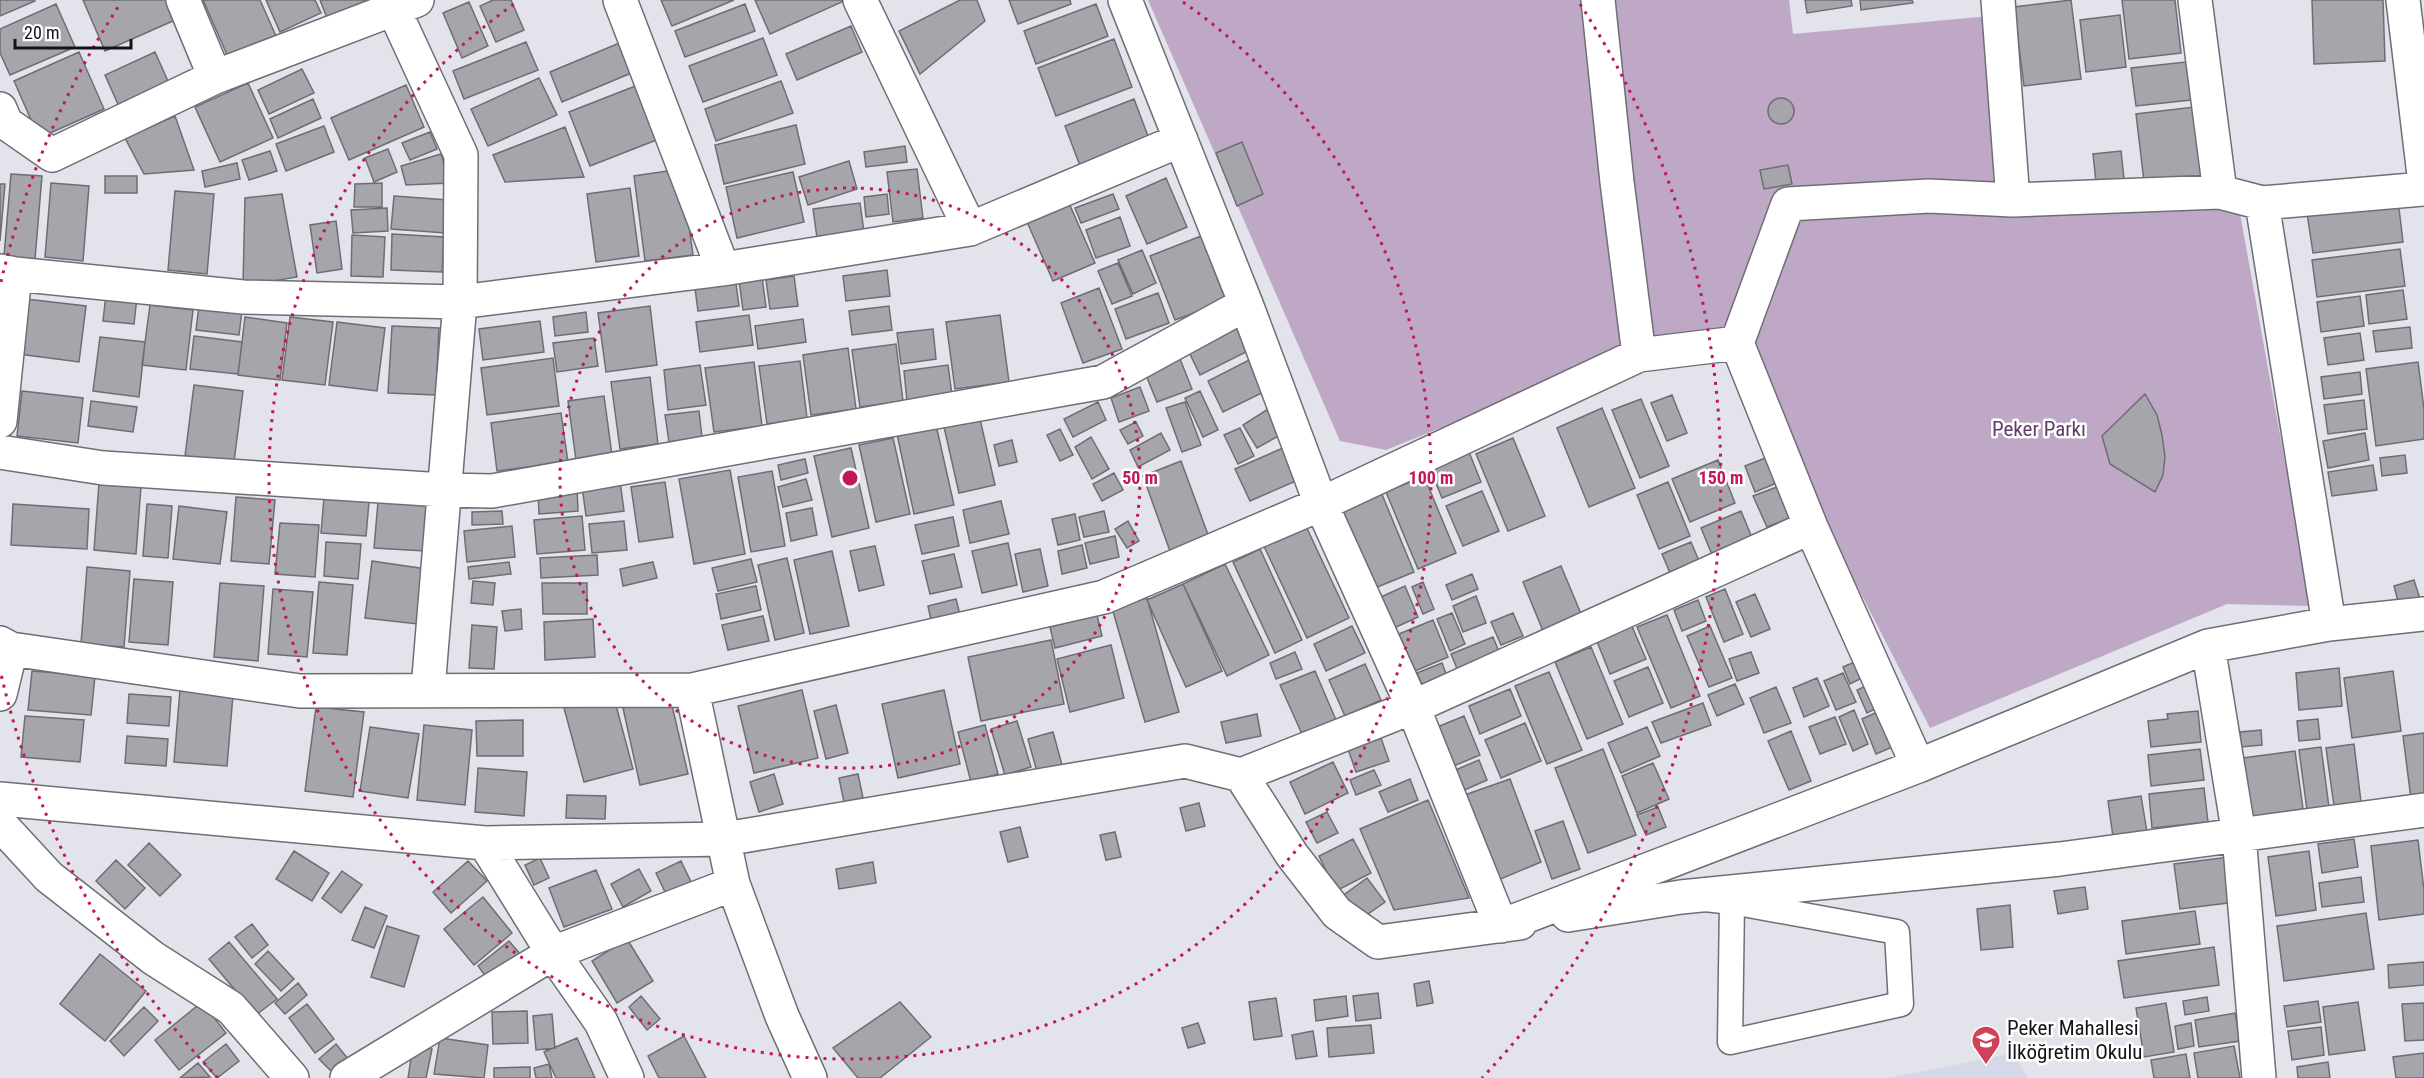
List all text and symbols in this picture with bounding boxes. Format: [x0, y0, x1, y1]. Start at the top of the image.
scale bar [15, 12, 130, 50]
text: 20 m [24, 22, 59, 43]
park label: Peker Parkı [1992, 417, 2086, 441]
text: 50 m [1122, 467, 1158, 488]
text: 100 m [1409, 467, 1453, 488]
text: 150 m [1699, 467, 1743, 488]
centre of rings [840, 468, 860, 488]
place label: Peker Mahallesi İlköğretim Okulu [2007, 1016, 2142, 1064]
school or university icon: Peker Mahallesi İlköğretim Okulu [1970, 1024, 2002, 1066]

